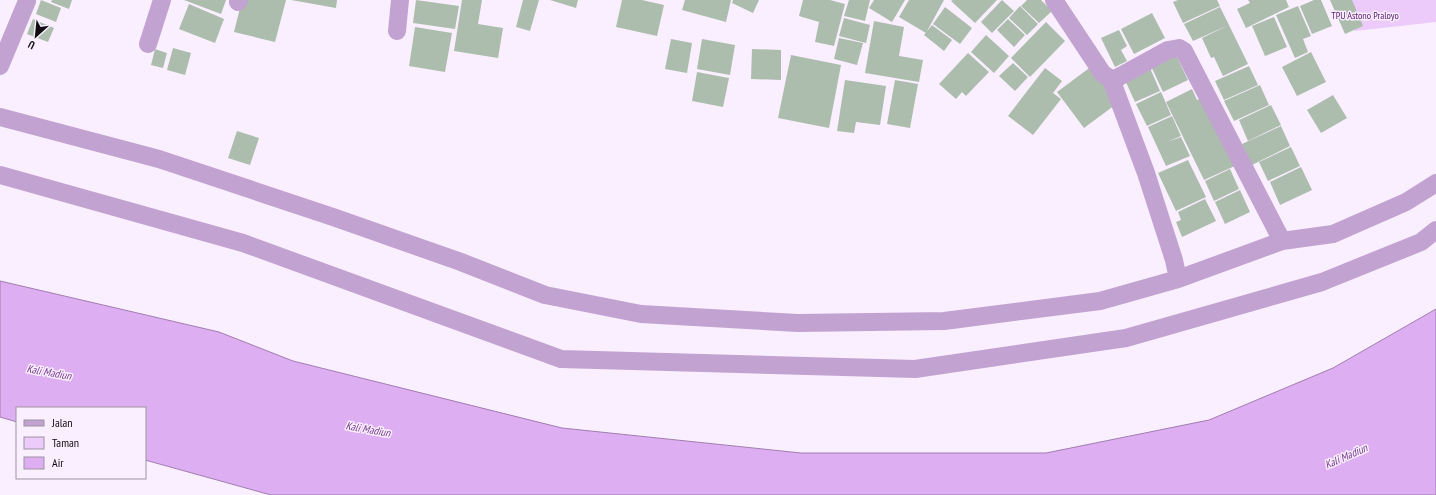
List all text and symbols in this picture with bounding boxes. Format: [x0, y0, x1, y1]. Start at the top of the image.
park label: TPU Astono Praloyo [1331, 9, 1399, 22]
north arrow [16, 16, 56, 56]
text: U [25, 37, 37, 52]
water label: Kali Madiun [26, 361, 74, 383]
legend [16, 407, 146, 479]
text: Jalan [51, 415, 73, 430]
water label: Kali Madiun [345, 418, 393, 440]
text: Taman [52, 435, 79, 450]
water label: Kali Madiun [1323, 440, 1370, 472]
text: Air [52, 455, 64, 470]

